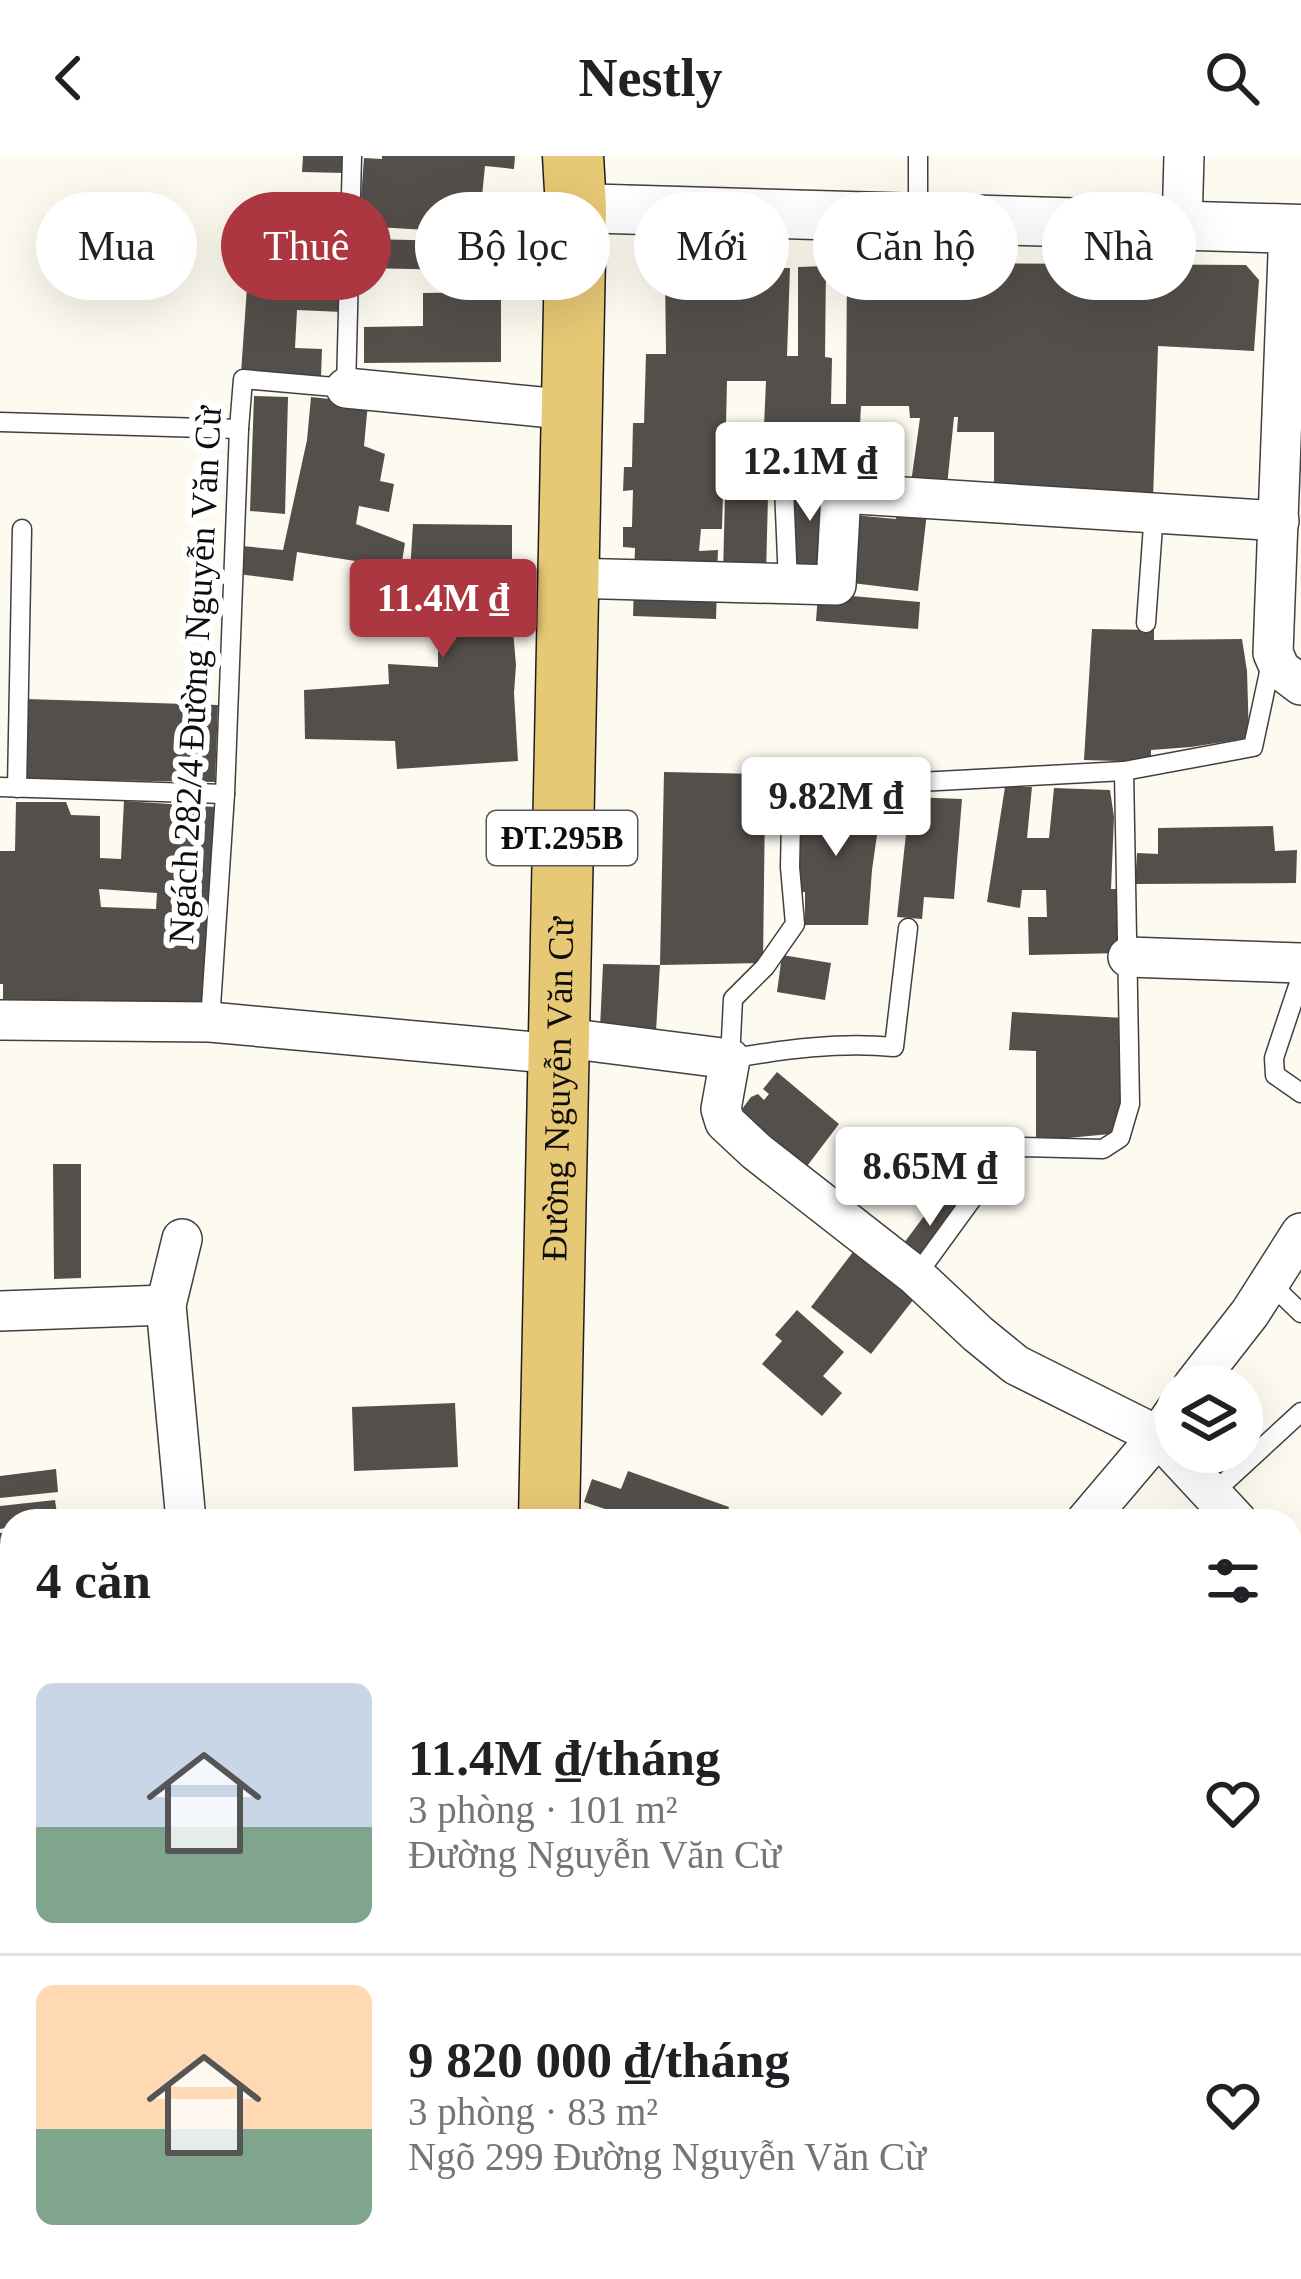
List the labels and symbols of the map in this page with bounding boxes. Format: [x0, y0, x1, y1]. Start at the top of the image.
street label: Ngách 282/4 Đường Nguyễn Văn Cừ [161, 404, 229, 945]
pin: 12.1M ₫ [699, 422, 921, 524]
pin: 11.4M ₫ [332, 559, 554, 661]
pin: 9.82M ₫ [725, 757, 947, 859]
road number: ĐT.295B [487, 811, 637, 865]
street label: Đường Nguyễn Văn Cừ [534, 915, 581, 1262]
pin: 8.65M ₫ [819, 1127, 1041, 1229]

